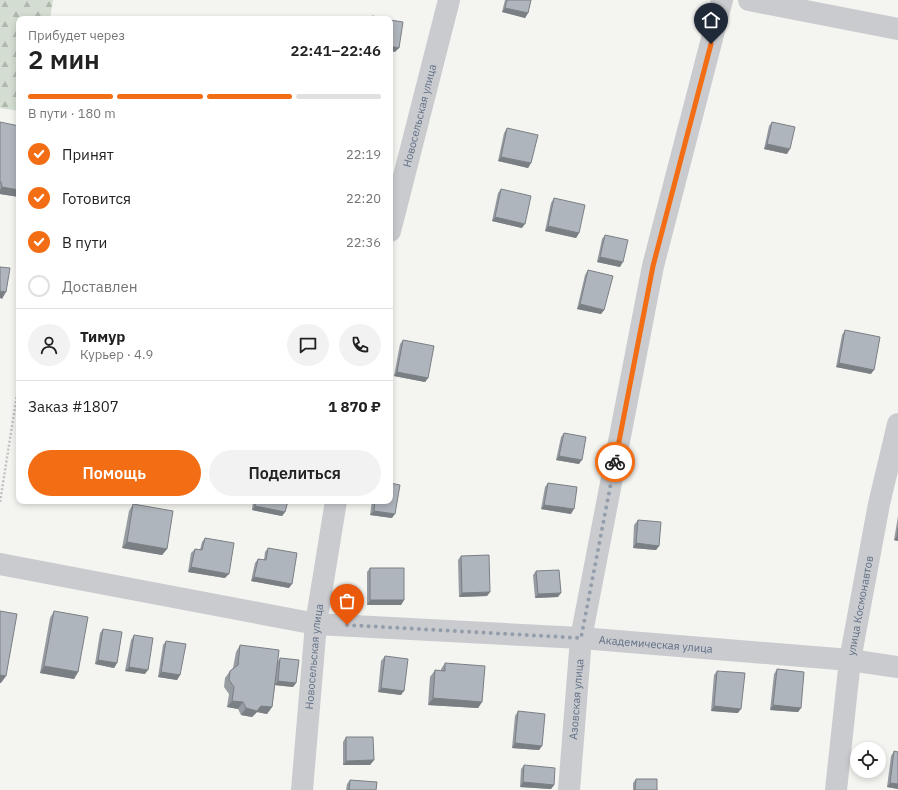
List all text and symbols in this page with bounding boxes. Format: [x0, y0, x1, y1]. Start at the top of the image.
pin [694, 3, 728, 44]
icon: home [700, 9, 722, 31]
text: Прибудет через [28, 27, 125, 44]
text: 22:41–22:46 [291, 41, 381, 60]
text: 2 мин [28, 42, 100, 76]
street label: Новосельская улица [400, 62, 439, 169]
text: В пути · 180 m [28, 105, 116, 122]
icon: check [28, 143, 50, 165]
text: Принят [62, 145, 114, 164]
text: 22:19 [346, 146, 381, 163]
icon: check [28, 187, 50, 209]
text: Готовится [62, 189, 131, 208]
text: 22:20 [346, 190, 381, 207]
icon: check [28, 231, 50, 253]
text: В пути [62, 233, 107, 252]
text: 22:36 [346, 234, 381, 251]
text: Доставлен [62, 277, 138, 296]
button: person [28, 324, 70, 366]
button: chat [287, 324, 329, 366]
button: phone [339, 324, 381, 366]
text: Тимур [80, 327, 125, 346]
text: Курьер · 4.9 [80, 346, 153, 363]
text: Заказ #1807 [28, 397, 119, 416]
text: 1 870 ₽ [328, 397, 381, 416]
courier [595, 442, 635, 482]
button: Помощь [28, 450, 201, 496]
button: Поделиться [209, 450, 381, 496]
icon: bike [604, 451, 626, 473]
street label: улица Космонавтов [844, 555, 876, 657]
pin [330, 584, 364, 625]
icon: bag [336, 590, 358, 612]
street label: Новосельская улица [302, 603, 326, 710]
street label: Академическая улица [598, 632, 713, 656]
street label: Азовская улица [566, 658, 586, 740]
map controls [850, 742, 886, 778]
button: locate [850, 742, 886, 778]

